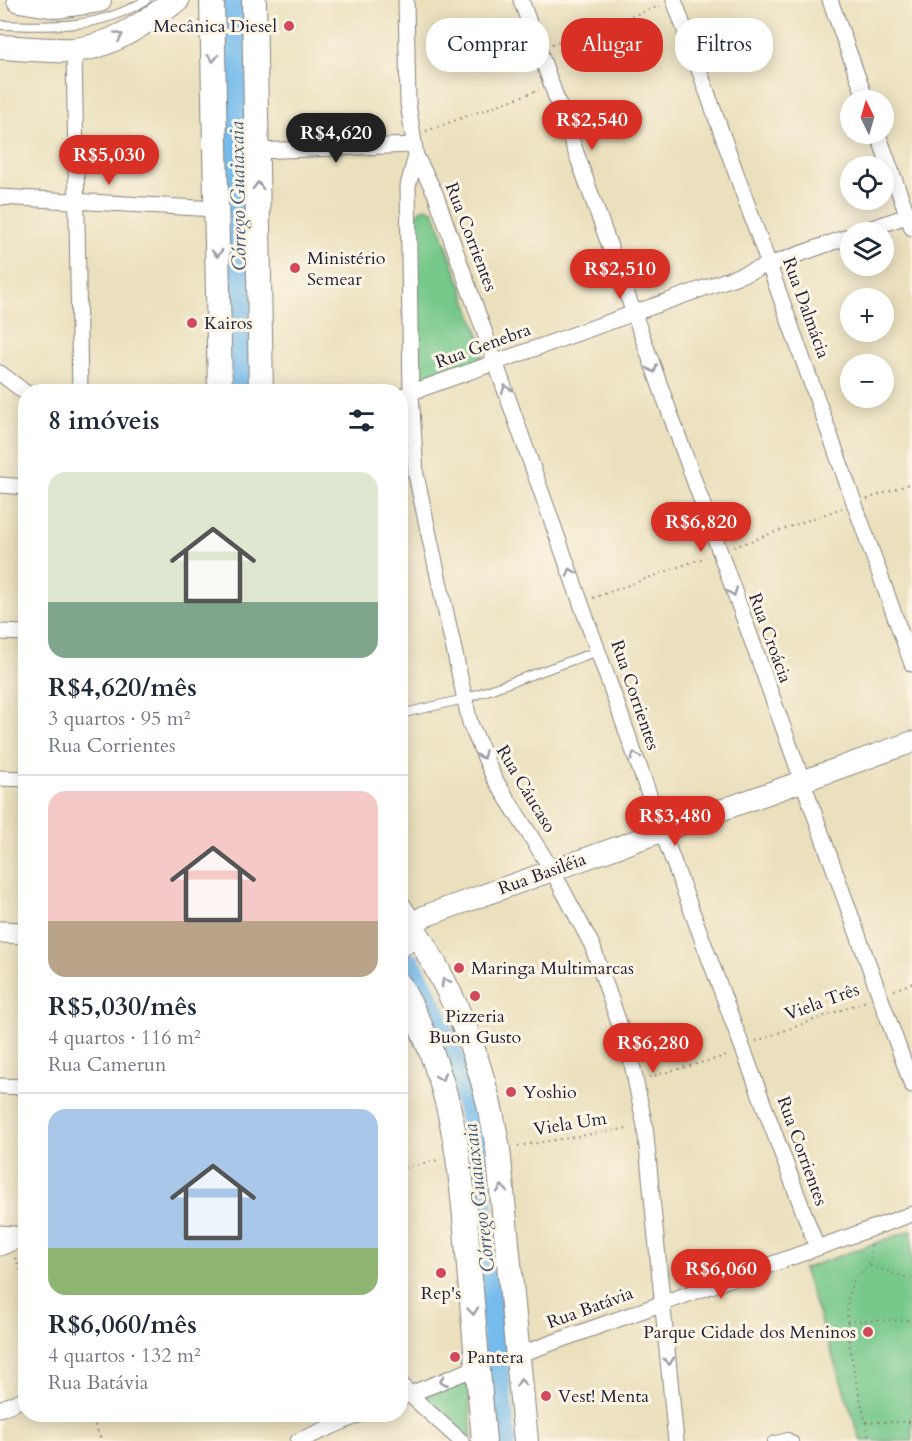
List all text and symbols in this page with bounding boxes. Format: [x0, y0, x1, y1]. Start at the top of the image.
place label: Mecânica Diesel [153, 14, 277, 39]
chip: Comprar [426, 18, 549, 72]
chip: Alugar [561, 18, 663, 72]
chip: Filtros [675, 18, 773, 72]
marker: Mecânica Diesel [282, 19, 296, 33]
one-way arrow [113, 31, 124, 43]
one-way arrow [207, 54, 219, 63]
north arrow [840, 90, 894, 144]
map controls [840, 90, 894, 408]
pin: R$2,540 [537, 100, 647, 151]
text: R$2,540 [556, 106, 628, 133]
pin: R$4,620 [281, 113, 391, 164]
text: R$4,620 [300, 119, 372, 146]
water label: Córrego Guaiaxaia [223, 121, 253, 271]
pin: R$5,030 [54, 135, 164, 186]
text: R$5,030 [73, 141, 145, 168]
button: locate [840, 156, 894, 210]
street label: Rua Corrientes [439, 179, 503, 295]
one-way arrow [252, 182, 264, 191]
button: layers [840, 222, 894, 276]
place label: Ministério Semear [307, 246, 386, 292]
one-way arrow [211, 249, 223, 258]
pin: R$2,510 [565, 249, 675, 300]
street label: Rua Dalmácia [776, 254, 836, 362]
text: R$2,510 [584, 255, 656, 282]
marker: Ministério Semear [288, 261, 302, 275]
button: + [840, 288, 894, 342]
place label: Kairos [204, 311, 253, 336]
marker: Kairos [185, 316, 199, 330]
street label: Rua Genebra [432, 317, 534, 375]
button: − [840, 354, 894, 408]
one-way arrow [645, 363, 658, 373]
one-way arrow [500, 384, 513, 394]
text: 8 imóveis [48, 403, 160, 438]
icon: filters [345, 404, 378, 437]
pin: R$6,820 [646, 502, 756, 553]
text: R$6,820 [665, 508, 737, 535]
icon: home [159, 511, 267, 619]
one-way arrow [565, 568, 578, 578]
one-way arrow [725, 586, 738, 597]
street label: Rua Croácia [742, 590, 798, 687]
street label: Rua Corrientes [604, 637, 666, 753]
text: R$4,620/mês [48, 670, 197, 705]
text: 3 quartos · 95 m² [48, 705, 190, 732]
text: Rua Corrientes [48, 732, 176, 759]
street label: Rua Cáucaso [490, 741, 562, 838]
one-way arrow [475, 748, 487, 759]
one-way arrow [630, 751, 643, 762]
pin: R$3,480 [620, 796, 730, 847]
text: R$3,480 [639, 802, 711, 829]
icon: home [159, 830, 267, 938]
street label: Rua Basiléia [495, 847, 590, 901]
place label: Maringa Multimarcas [471, 956, 634, 981]
marker: Maringa Multimarcas [452, 961, 466, 975]
street label: Viela Três [781, 977, 863, 1027]
one-way arrow [441, 978, 452, 988]
text: R$5,030/mês [48, 989, 197, 1024]
marker: Pizzeria Buon Gusto [468, 989, 482, 1003]
place label: Pizzeria Buon Gusto [429, 1004, 521, 1050]
pin: R$6,280 [598, 1023, 708, 1074]
text: 4 quartos · 116 m² [48, 1024, 201, 1051]
text: R$6,280 [617, 1029, 689, 1056]
text: Rua Camerun [48, 1051, 166, 1078]
one-way arrow [434, 1071, 447, 1082]
place label: Yoshio [523, 1080, 577, 1105]
marker: Yoshio [504, 1085, 518, 1099]
street label: Rua Corrientes [771, 1093, 833, 1209]
street label: Viela Um [532, 1106, 609, 1142]
water label: Córrego Guaiaxaia [456, 1122, 502, 1274]
icon: home [159, 1148, 267, 1256]
one-way arrow [496, 1184, 509, 1193]
pin: R$6,060 [666, 1249, 776, 1300]
text: R$6,060 [685, 1255, 757, 1282]
marker: Rep's [434, 1266, 448, 1280]
place label: Rep's [421, 1281, 461, 1306]
street label: Rua Batávia [543, 1281, 637, 1335]
text: R$6,060/mês [48, 1307, 197, 1342]
one-way arrow [466, 1307, 479, 1316]
place label: Parque Cidade dos Meninos [643, 1320, 856, 1345]
marker: Parque Cidade dos Meninos [861, 1325, 875, 1339]
text: 4 quartos · 132 m² [48, 1342, 201, 1369]
place label: Pantera [467, 1345, 524, 1370]
marker: Pantera [448, 1350, 462, 1364]
one-way arrow [662, 1356, 675, 1366]
text: Rua Batávia [48, 1369, 148, 1396]
one-way arrow [438, 1374, 449, 1386]
one-way arrow [515, 1378, 528, 1387]
place label: Vest! Menta [558, 1384, 649, 1409]
marker: Vest! Menta [539, 1389, 553, 1403]

